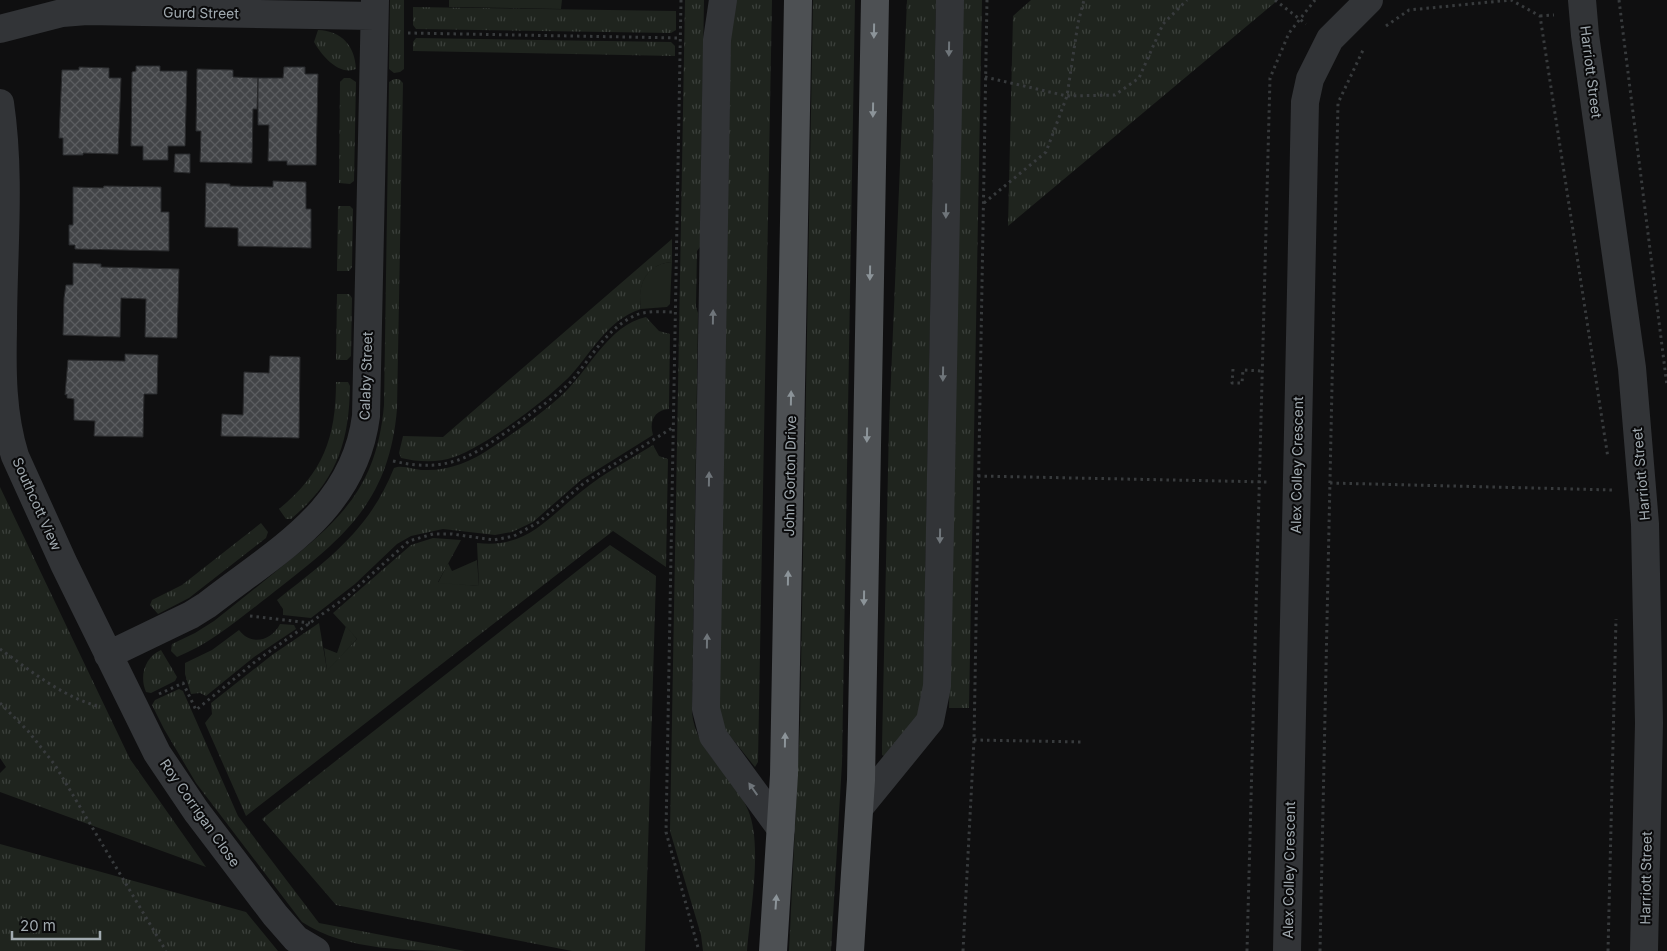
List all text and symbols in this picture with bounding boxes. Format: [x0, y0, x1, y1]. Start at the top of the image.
street label: Gurd Street [163, 3, 239, 22]
one-way arrow [870, 23, 878, 39]
street label: Harriott Street [1577, 25, 1606, 120]
one-way arrow [945, 41, 953, 57]
one-way arrow [869, 103, 877, 119]
one-way arrow [942, 203, 950, 219]
one-way arrow [866, 265, 874, 281]
one-way arrow [709, 308, 717, 324]
street label: Calaby Street [355, 331, 376, 421]
one-way arrow [939, 366, 947, 382]
one-way arrow [787, 389, 795, 405]
street label: Alex Colley Crescent [1287, 396, 1306, 534]
street label: John Gorton Drive [780, 415, 799, 537]
street label: Harriott Street [1628, 426, 1653, 521]
one-way arrow [863, 428, 871, 444]
street label: Southcott View [9, 455, 66, 553]
one-way arrow [705, 471, 713, 487]
one-way arrow [936, 528, 944, 544]
one-way arrow [784, 569, 792, 585]
one-way arrow [860, 590, 868, 606]
one-way arrow [703, 633, 711, 649]
one-way arrow [781, 732, 789, 748]
street label: Roy Corrigan Close [157, 755, 244, 870]
one-way arrow [748, 783, 758, 796]
street label: Alex Colley Crescent [1279, 801, 1298, 939]
street label: Harriott Street [1636, 831, 1655, 925]
one-way arrow [772, 894, 780, 910]
scale bar [12, 908, 100, 940]
text: 20 m [20, 916, 56, 935]

